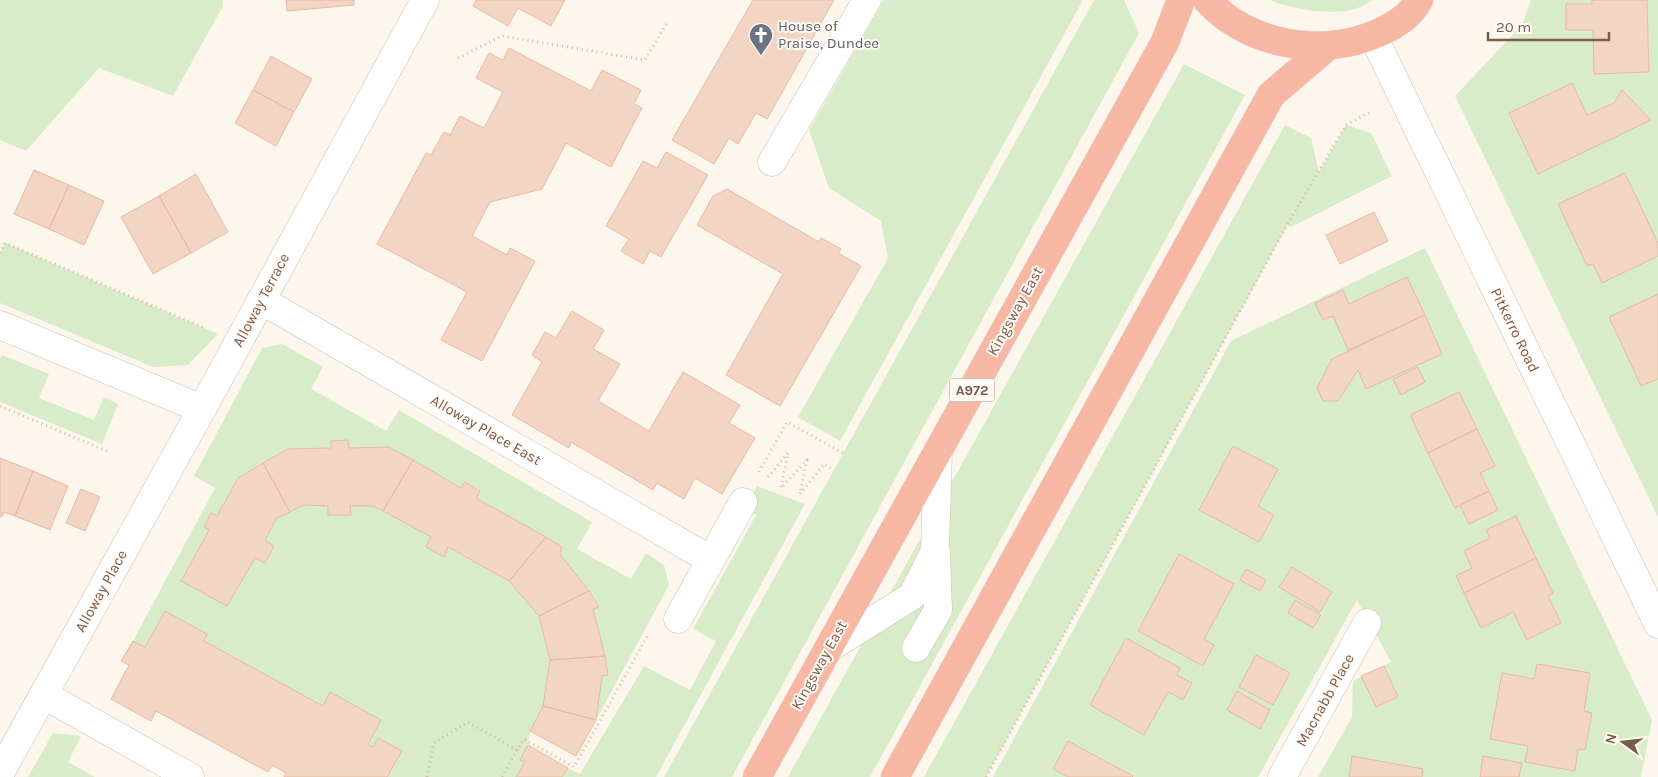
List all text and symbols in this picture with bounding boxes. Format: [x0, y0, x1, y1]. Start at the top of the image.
scale bar [1488, 10, 1609, 42]
place label: House of Praise, Dundee [778, 17, 879, 52]
text: 20 m [1496, 18, 1531, 36]
church icon: House of Praise, Dundee [748, 22, 774, 56]
street label: Alloway Terrace [229, 250, 293, 350]
street label: Kingsway East [983, 263, 1047, 359]
street label: Pitkerro Road [1487, 285, 1543, 375]
road number: A972 [950, 378, 994, 402]
street label: Alloway Place East [427, 391, 545, 469]
street label: Alloway Place [71, 547, 131, 635]
street label: Kingsway East [787, 617, 851, 713]
street label: Macnabb Place [1292, 650, 1358, 750]
north arrow [1598, 717, 1648, 767]
text: N [1601, 732, 1620, 746]

